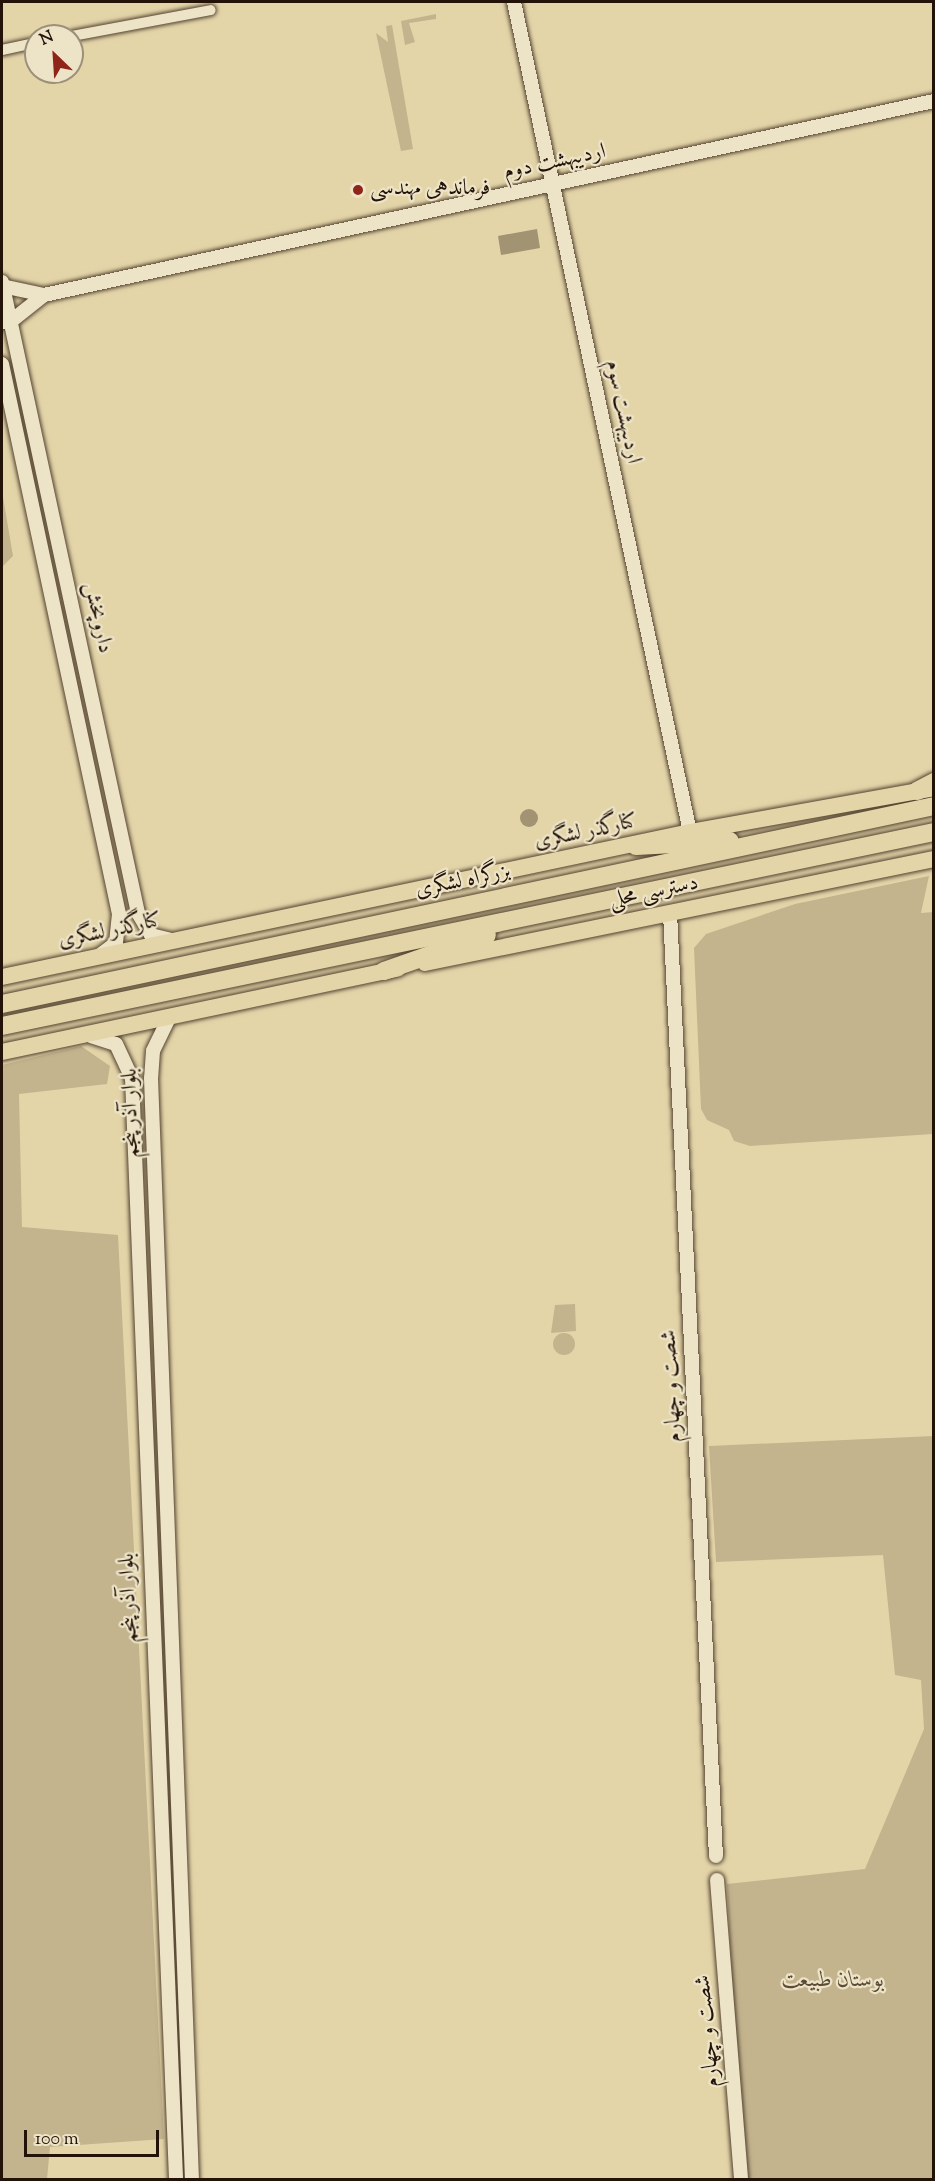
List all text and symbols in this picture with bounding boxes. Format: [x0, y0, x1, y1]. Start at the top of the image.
north arrow [24, 24, 84, 84]
text: N [36, 26, 58, 52]
street label: اردیبهشت دوم [501, 139, 609, 187]
place label: فرماندهی مهندسی [370, 177, 490, 203]
marker: فرماندهی مهندسی [351, 183, 365, 197]
street label: اردیبهشت سوم [598, 358, 646, 466]
street label: داروپخش [77, 580, 117, 656]
street label: کنارگذر لشگری [532, 809, 640, 857]
street label: بزرگراه لشگری [413, 859, 513, 905]
street label: دسترسی محلی [607, 871, 701, 915]
street label: کنارگذر لشگری [56, 908, 164, 956]
street label: بلوار آذر پنجم [118, 1068, 146, 1158]
street label: شصت و چهارم [657, 1329, 689, 1443]
street label: بلوار آذر پنجم [115, 1553, 145, 1643]
park label: بوستان طبیعت [782, 1969, 884, 1995]
street label: شصت و چهارم [691, 1974, 727, 2088]
scale bar [27, 2118, 162, 2156]
text: 100 m [35, 2127, 79, 2153]

